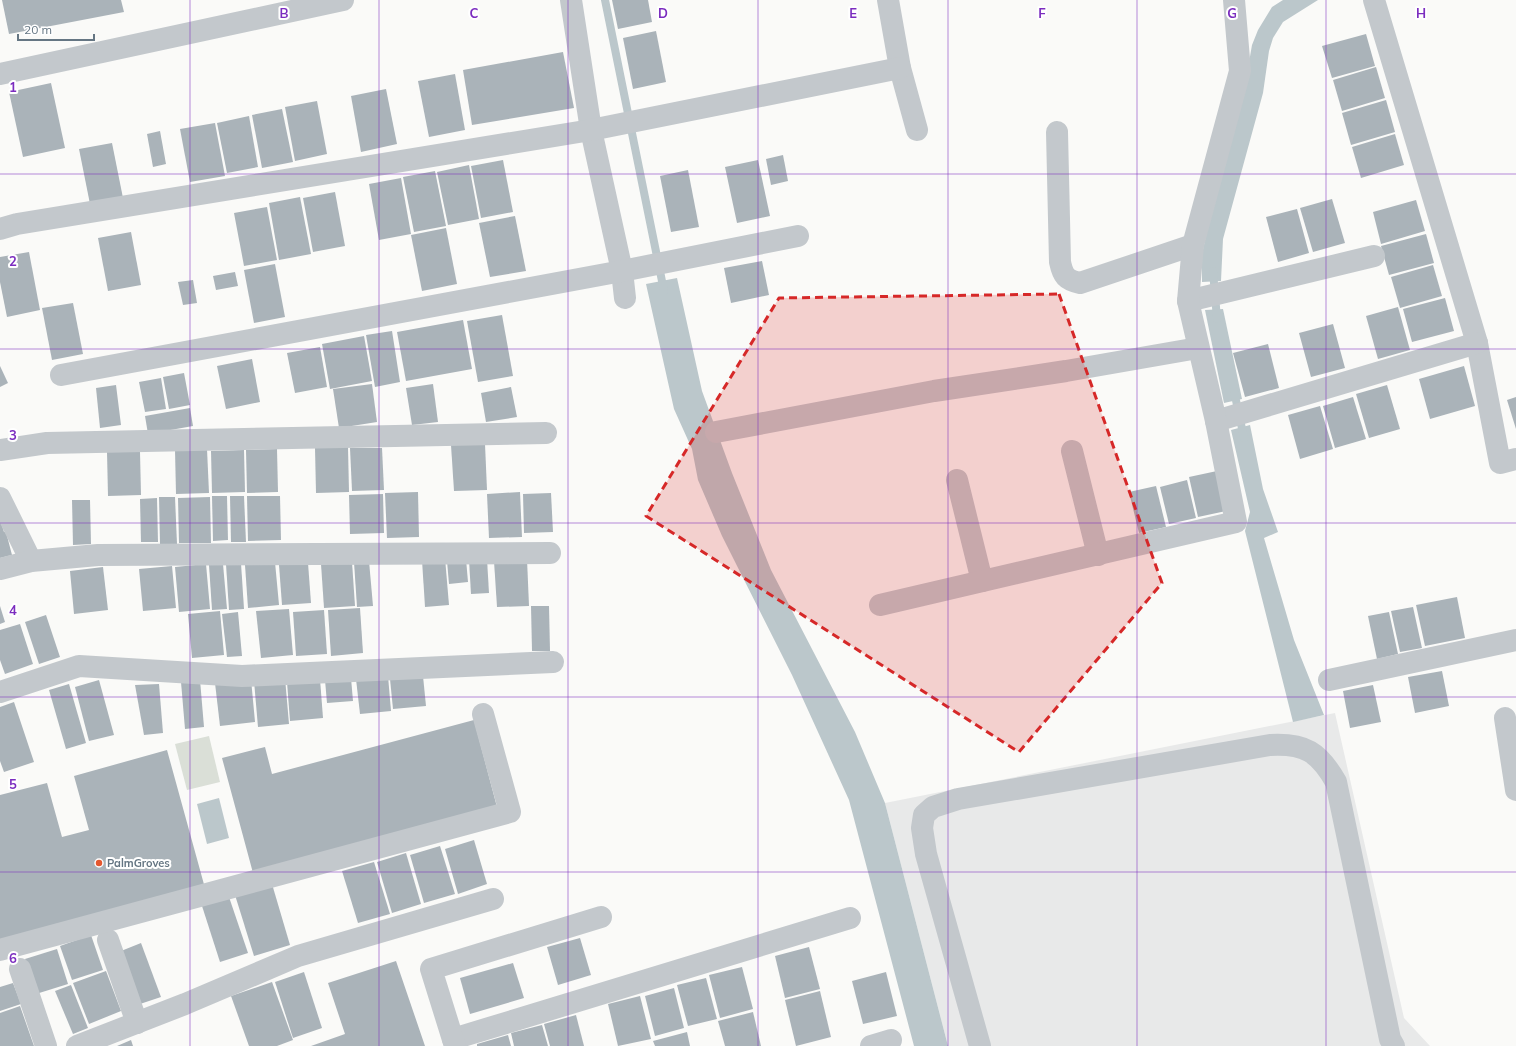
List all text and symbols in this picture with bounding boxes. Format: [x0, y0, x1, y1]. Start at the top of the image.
text: B [280, 5, 289, 21]
text: C [470, 5, 479, 21]
text: D [658, 5, 668, 21]
text: E [849, 5, 857, 21]
text: F [1038, 5, 1046, 21]
text: G [1227, 5, 1237, 21]
text: H [1416, 5, 1426, 21]
scale bar [18, 16, 94, 42]
text: 20 m [24, 22, 52, 37]
text: 1 [9, 79, 17, 95]
text: 2 [9, 253, 17, 269]
text: 3 [9, 427, 17, 443]
text: 4 [9, 602, 17, 618]
text: 5 [9, 776, 17, 792]
place label: PalmGroves [107, 856, 170, 870]
marker: PalmGroves [94, 858, 104, 868]
text: 6 [9, 950, 17, 966]

